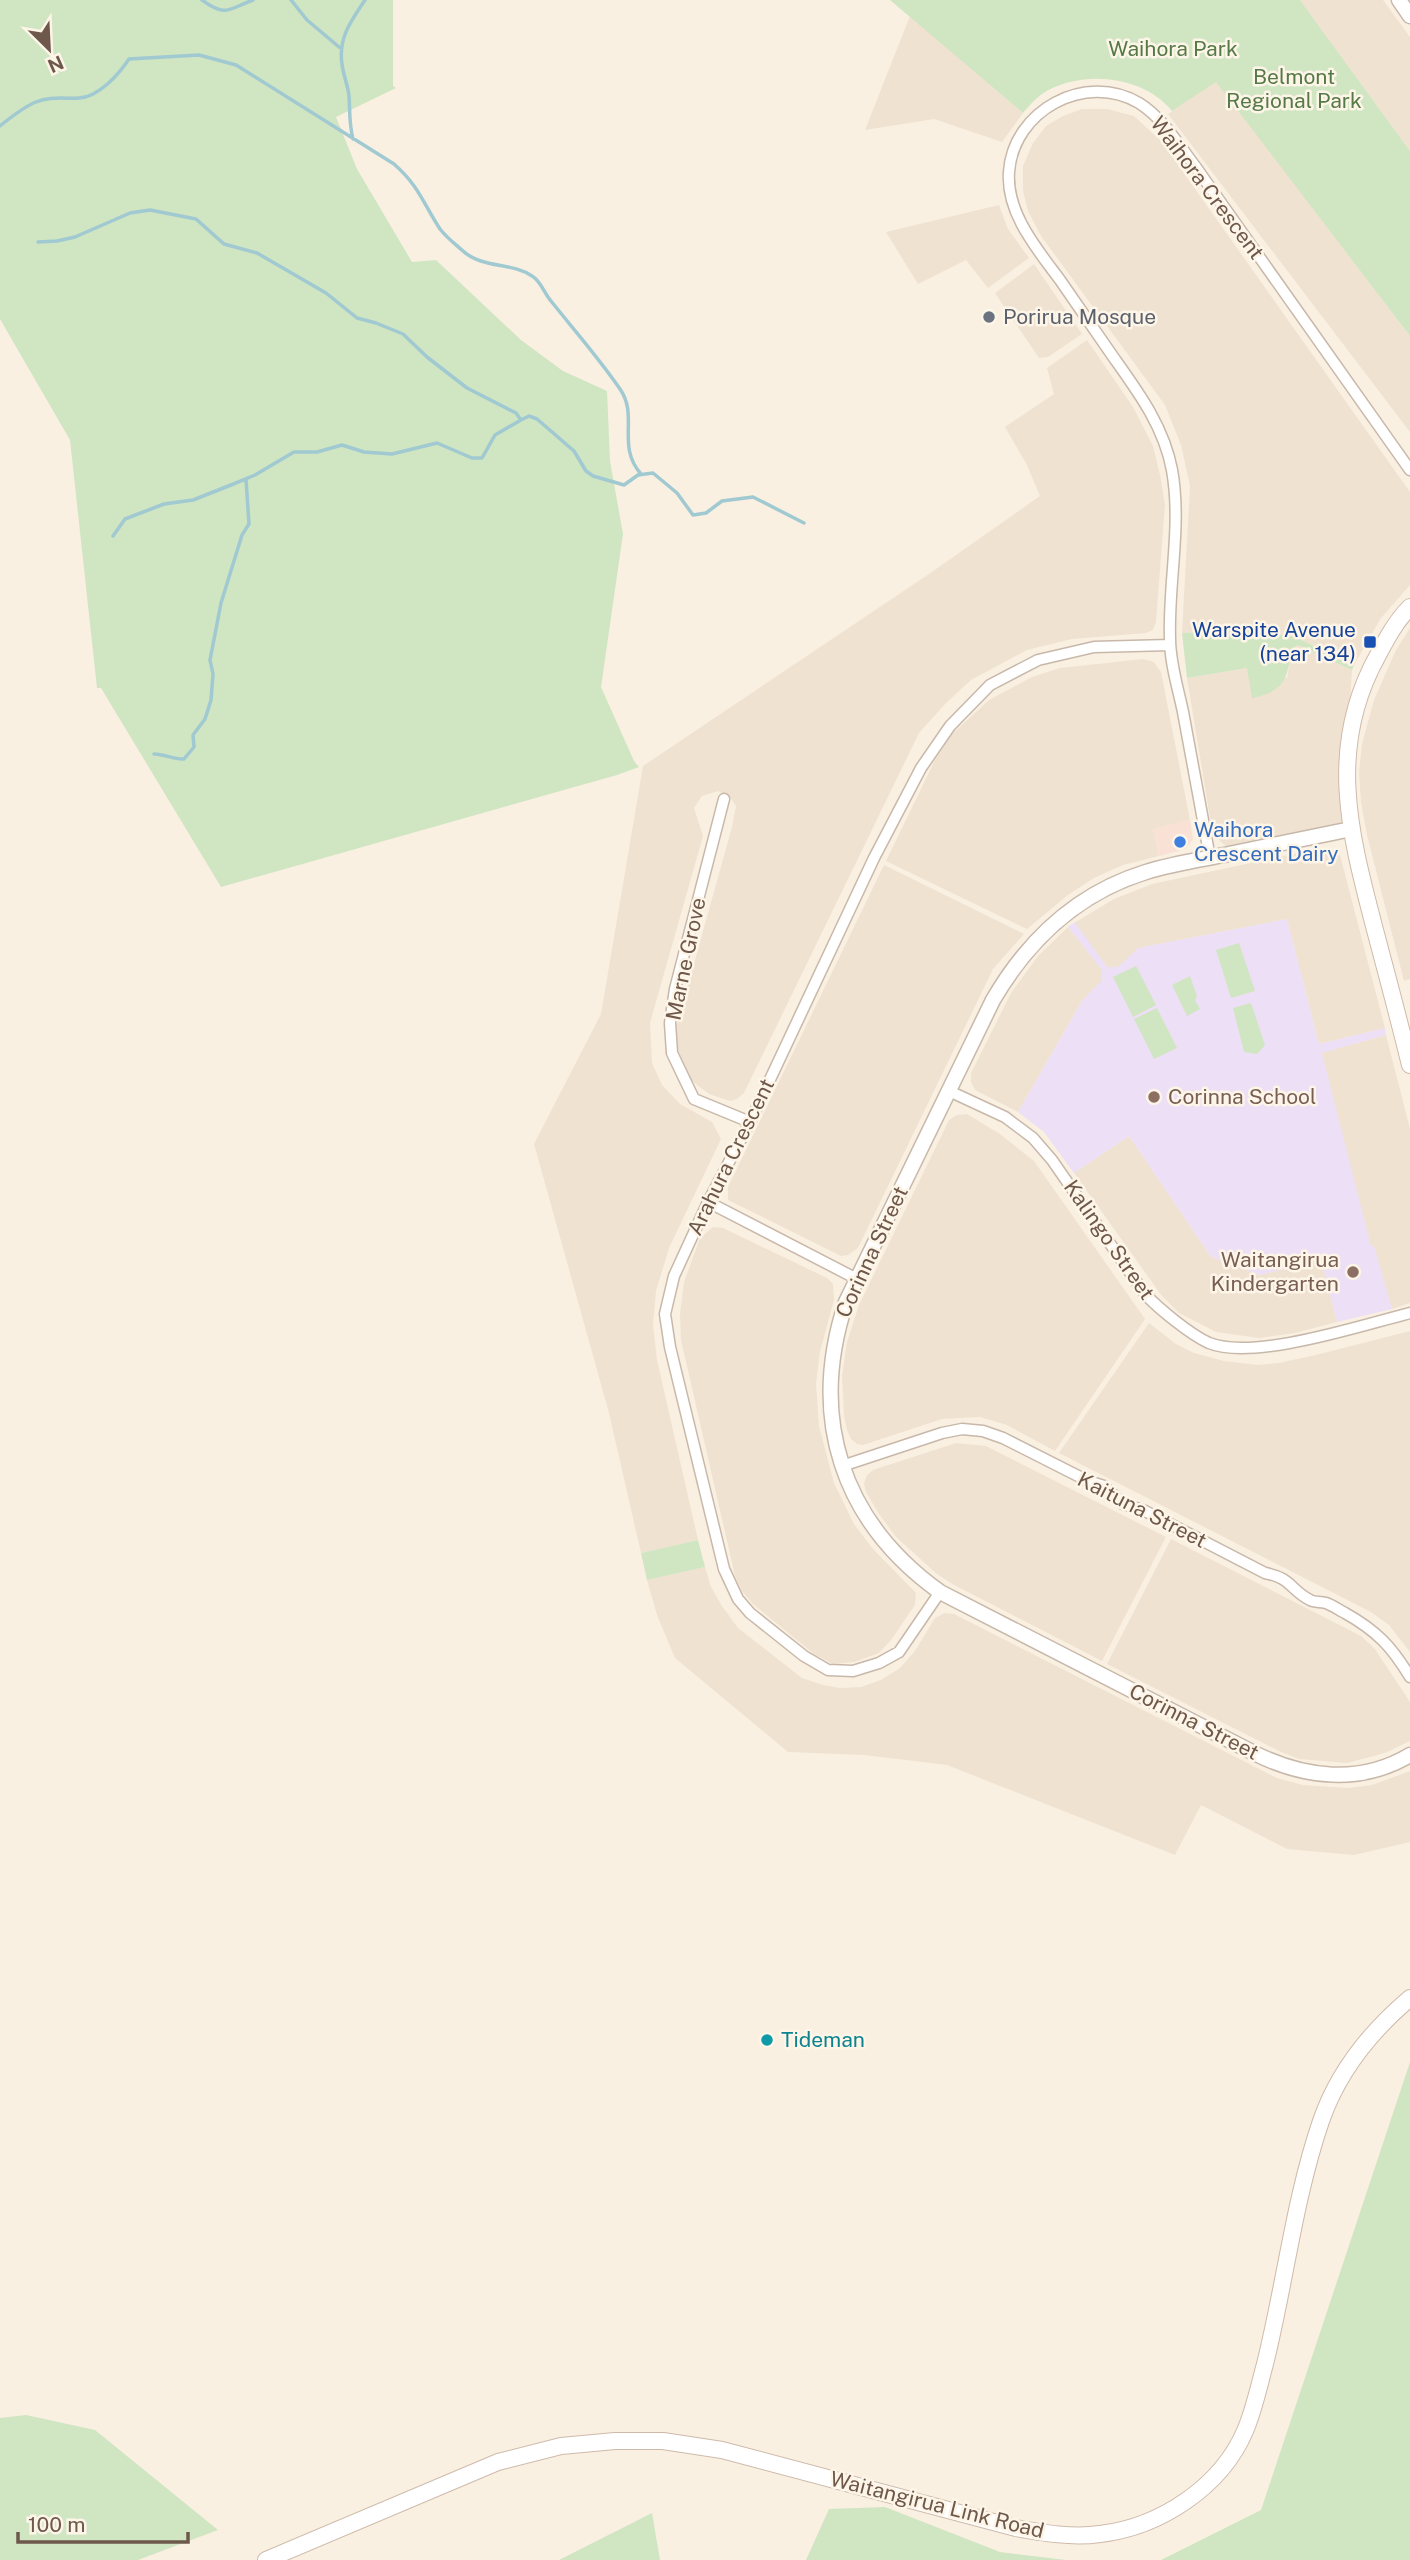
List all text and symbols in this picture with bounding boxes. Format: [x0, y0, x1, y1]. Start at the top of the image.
north arrow [14, 14, 84, 84]
park label: Waihora Park [1108, 36, 1238, 61]
text: N [45, 51, 67, 78]
park label: Belmont Regional Park [1226, 64, 1362, 113]
street label: Waihora Crescent [1145, 111, 1269, 264]
place label: Porirua Mosque [1003, 304, 1156, 329]
marker: Porirua Mosque [981, 309, 997, 325]
place label: Warspite Avenue (near 134) [1192, 617, 1356, 666]
marker: Warspite Avenue (near 134) [1362, 634, 1378, 650]
place label: Waihora Crescent Dairy [1194, 817, 1338, 866]
marker: Waihora Crescent Dairy [1172, 834, 1188, 850]
street label: Marne Grove [660, 895, 711, 1022]
street label: Arahura Crescent [682, 1074, 779, 1239]
place label: Corinna School [1168, 1084, 1316, 1109]
marker: Corinna School [1146, 1089, 1162, 1105]
street label: Kalingo Street [1059, 1175, 1160, 1304]
street label: Corinna Street [830, 1182, 913, 1321]
place label: Waitangirua Kindergarten [1211, 1247, 1339, 1296]
marker: Waitangirua Kindergarten [1345, 1264, 1361, 1280]
street label: Kaituna Street [1074, 1466, 1211, 1553]
street label: Corinna Street [1125, 1678, 1263, 1765]
place label: Tideman [781, 2027, 865, 2052]
marker: Tideman [759, 2032, 775, 2048]
street label: Waitangirua Link Road [828, 2466, 1047, 2543]
scale bar [18, 2500, 187, 2544]
text: 100 m [28, 2512, 85, 2537]

